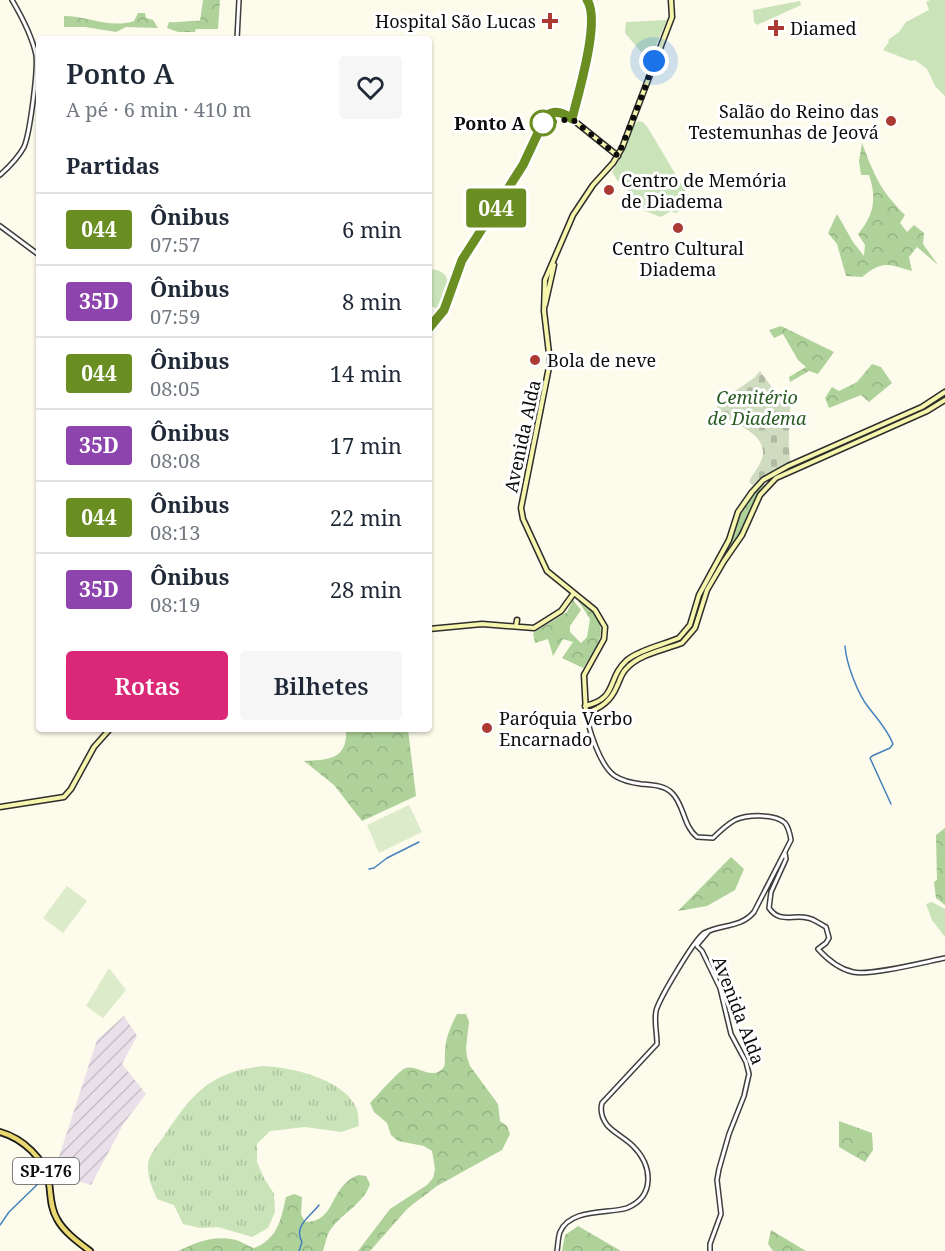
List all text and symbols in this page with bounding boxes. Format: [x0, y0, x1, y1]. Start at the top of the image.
place label: Hospital São Lucas [375, 9, 536, 33]
marker: Hospital São Lucas [541, 12, 559, 30]
place label: Diamed [790, 16, 857, 40]
marker: Diamed [767, 19, 785, 37]
your location [639, 46, 669, 76]
text: Ponto A [66, 54, 174, 92]
button: heart [339, 56, 402, 119]
text: A pé · 6 min · 410 m [66, 96, 251, 123]
place label: Salão do Reino das Testemunhas de Jeová [688, 99, 879, 144]
marker: Ponto A [530, 110, 556, 136]
place label: Ponto A [454, 111, 525, 135]
marker: Salão do Reino das Testemunhas de Jeová [884, 114, 898, 128]
text: Partidas [66, 150, 159, 180]
place label: Centro de Memória de Diadema [621, 168, 787, 213]
marker: Centro de Memória de Diadema [602, 183, 616, 197]
line badge: 044 [462, 188, 530, 228]
text: 044 [478, 194, 514, 222]
text: Ônibus [150, 201, 229, 231]
text: 6 min [342, 214, 402, 244]
text: 044 [81, 215, 117, 243]
marker: Centro Cultural Diadema [671, 221, 685, 235]
text: 07:57 [150, 231, 200, 258]
place label: Centro Cultural Diadema [612, 236, 744, 281]
text: Ônibus [150, 273, 229, 303]
text: 8 min [342, 286, 402, 316]
text: 35D [79, 287, 119, 315]
text: 07:59 [150, 303, 200, 330]
text: Ônibus [150, 345, 229, 375]
place label: Bola de neve [547, 348, 656, 372]
marker: Bola de neve [528, 353, 542, 367]
text: 14 min [330, 358, 402, 388]
text: 044 [81, 359, 117, 387]
text: 08:05 [150, 375, 200, 402]
street label: Avenida Alda [498, 378, 546, 494]
park label: Cemitério de Diadema [708, 385, 807, 430]
text: Ônibus [150, 417, 229, 447]
text: 17 min [330, 430, 402, 460]
text: 35D [79, 431, 119, 459]
text: 08:08 [150, 447, 200, 474]
text: Ônibus [150, 489, 229, 519]
text: 22 min [330, 502, 402, 532]
text: 044 [81, 503, 117, 531]
text: 08:13 [150, 519, 200, 546]
text: Ônibus [150, 561, 229, 591]
text: 28 min [330, 574, 402, 604]
text: 35D [79, 575, 119, 603]
text: 08:19 [150, 591, 200, 618]
button: Rotas [66, 651, 228, 720]
button: Bilhetes [240, 651, 402, 720]
place label: Paróquia Verbo Encarnado [499, 706, 633, 751]
marker: Paróquia Verbo Encarnado [480, 721, 494, 735]
street label: Avenida Alda [707, 952, 771, 1068]
road number: SP-176 [13, 1158, 79, 1184]

